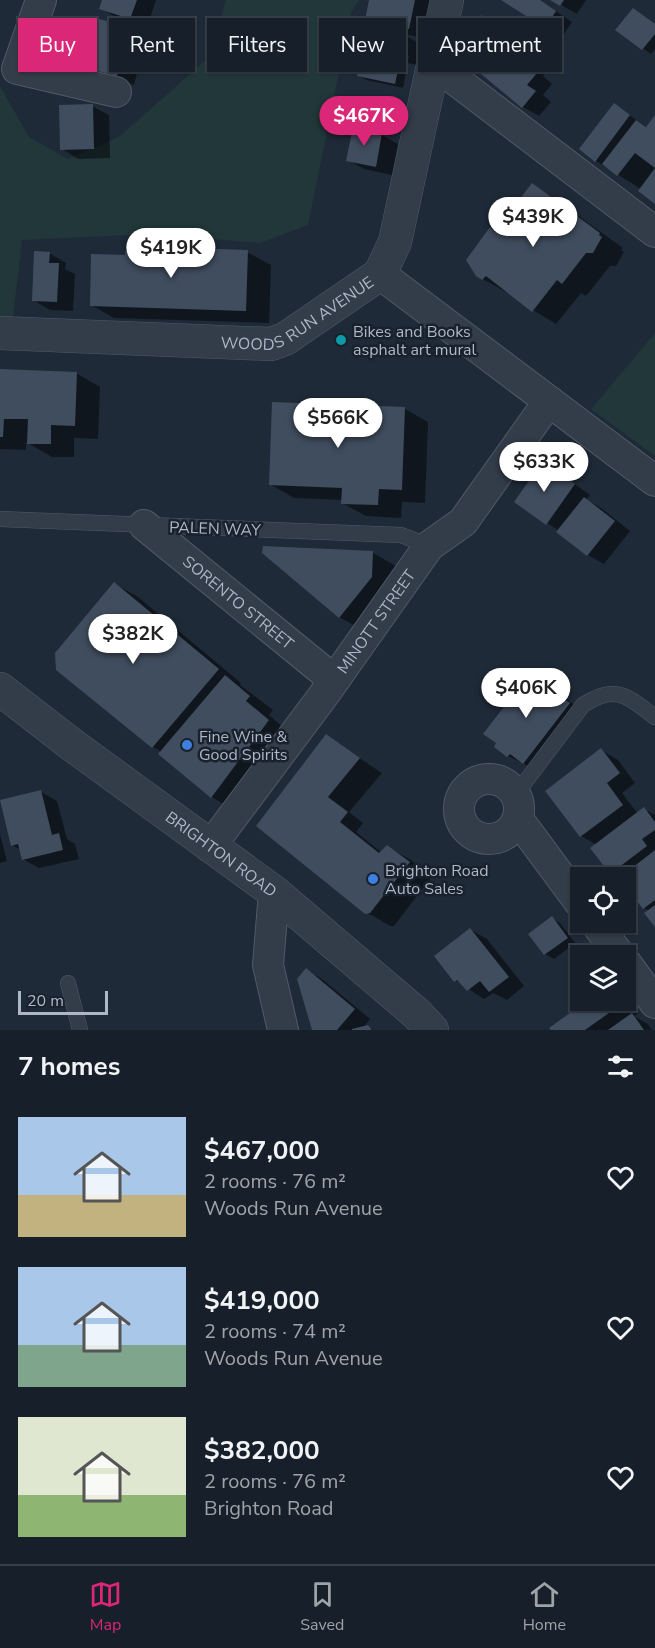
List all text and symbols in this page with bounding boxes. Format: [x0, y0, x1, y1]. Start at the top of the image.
chip: Buy [18, 18, 97, 72]
chip: Rent [109, 18, 195, 72]
chip: Filters [207, 18, 307, 72]
chip: New [319, 18, 406, 72]
chip: Apartment [418, 18, 562, 72]
pin: $467K [322, 96, 406, 147]
text: $467K [333, 102, 395, 129]
pin: $439K [491, 197, 575, 248]
text: $439K [502, 203, 564, 230]
pin: $419K [129, 228, 213, 279]
text: $419K [140, 234, 202, 261]
street label: WOODS RUN AVENUE [220, 271, 378, 356]
place label: Bikes and Books asphalt art mural [353, 321, 477, 361]
marker: Bikes and Books asphalt art mural [334, 333, 348, 347]
pin: $566K [296, 398, 380, 449]
text: $566K [307, 404, 369, 431]
pin: $633K [502, 442, 586, 493]
text: $633K [513, 448, 575, 475]
street label: PALEN WAY [169, 516, 262, 542]
street label: SORENTO STREET [178, 551, 298, 655]
street label: MINOTT STREET [332, 565, 421, 678]
pin: $382K [91, 614, 175, 665]
text: $382K [102, 620, 164, 647]
pin: $406K [484, 668, 568, 719]
text: $406K [495, 674, 557, 701]
place label: Fine Wine & Good Spirits [199, 726, 287, 766]
marker: Fine Wine & Good Spirits [180, 738, 194, 752]
street label: BRIGHTON ROAD [161, 806, 281, 903]
place label: Brighton Road Auto Sales [385, 860, 489, 900]
map controls [570, 867, 636, 1011]
button: locate [570, 867, 636, 933]
marker: Brighton Road Auto Sales [366, 872, 380, 886]
button: layers [570, 945, 636, 1011]
scale bar [18, 988, 108, 1016]
text: 20 m [27, 990, 64, 1012]
text: 7 homes [18, 1049, 120, 1084]
icon: filters [604, 1050, 637, 1083]
text: $467,000 [204, 1133, 320, 1168]
icon: home [66, 1141, 138, 1213]
icon: heart [604, 1161, 637, 1194]
text: 2 rooms · 76 m² [204, 1168, 346, 1195]
text: Woods Run Avenue [204, 1195, 383, 1222]
text: $419,000 [204, 1283, 320, 1318]
icon: home [66, 1291, 138, 1363]
icon: heart [604, 1311, 637, 1344]
text: 2 rooms · 74 m² [204, 1318, 346, 1345]
text: Woods Run Avenue [204, 1345, 383, 1372]
text: $382,000 [204, 1433, 320, 1468]
icon: home [66, 1441, 138, 1513]
icon: heart [604, 1461, 637, 1494]
text: 2 rooms · 76 m² [204, 1468, 346, 1495]
text: Brighton Road [204, 1495, 333, 1522]
tab: Map [89, 1578, 122, 1636]
tab: Saved [300, 1578, 344, 1636]
tab: Home [523, 1578, 566, 1636]

